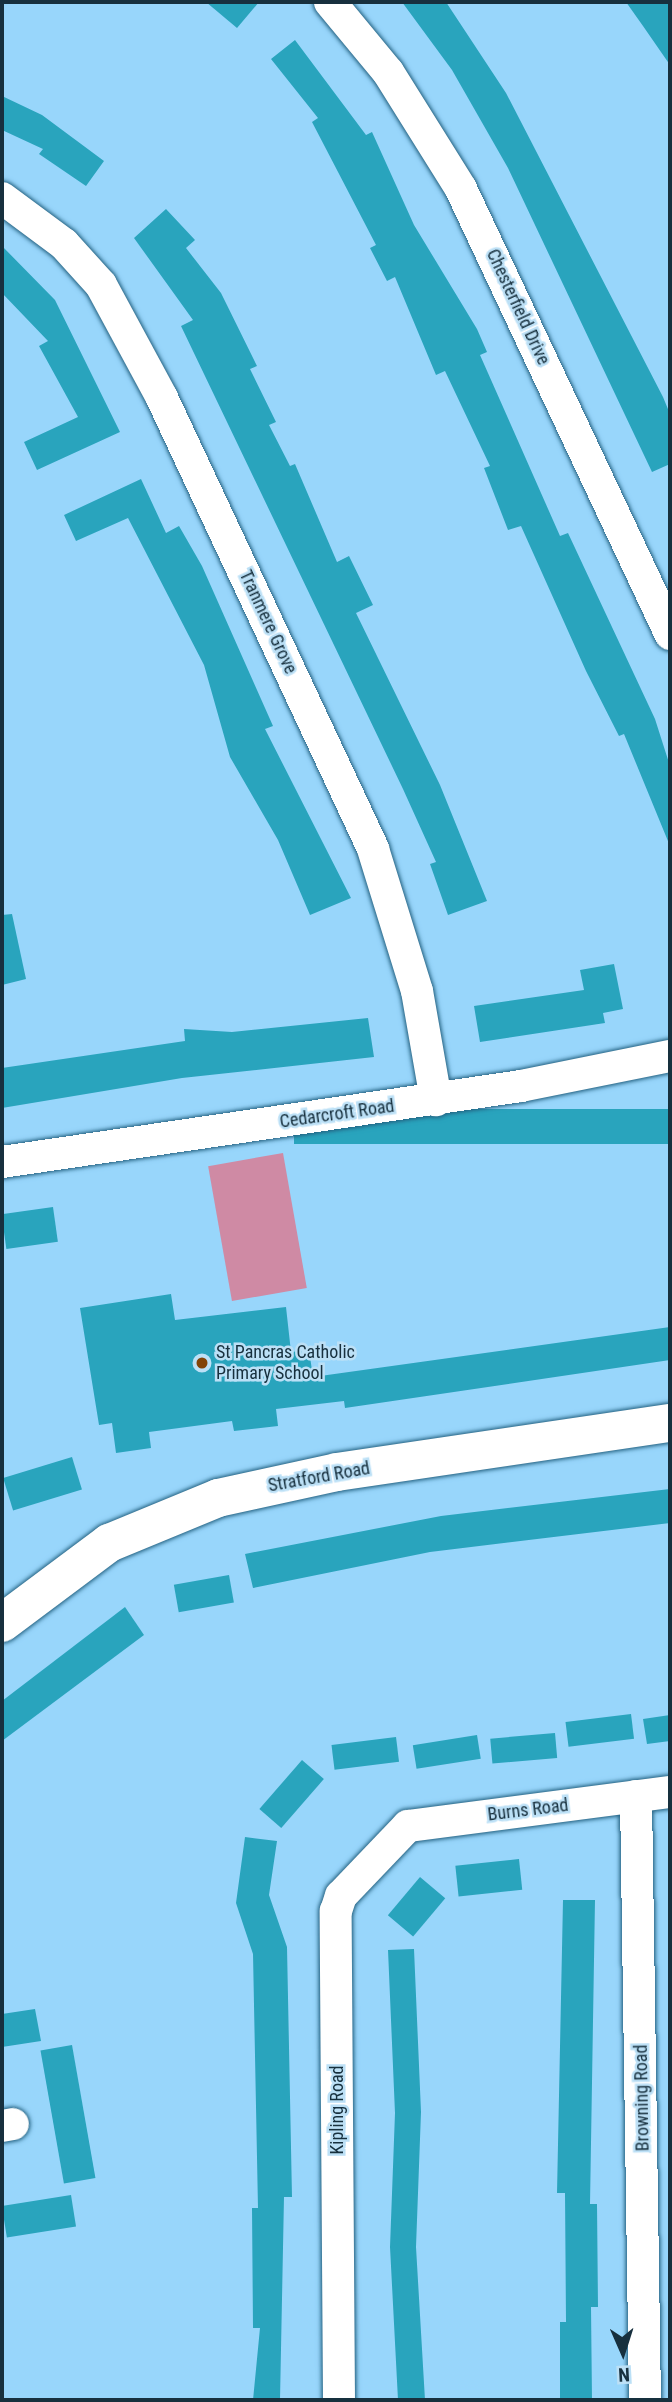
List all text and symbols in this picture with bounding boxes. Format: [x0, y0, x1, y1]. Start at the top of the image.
street label: Chesterfield Drive [482, 246, 554, 368]
street label: Tranmere Grove [235, 567, 301, 677]
street label: Cedarcroft Road [278, 1095, 396, 1133]
place label: St Pancras Catholic Primary School [216, 1342, 355, 1384]
marker: St Pancras Catholic Primary School [194, 1355, 210, 1371]
street label: Stratford Road [266, 1457, 372, 1497]
street label: Burns Road [486, 1794, 570, 1826]
street label: Browning Road [630, 2045, 654, 2151]
street label: Kipling Road [326, 2066, 348, 2154]
north arrow [588, 2318, 658, 2388]
text: N [618, 2363, 631, 2386]

